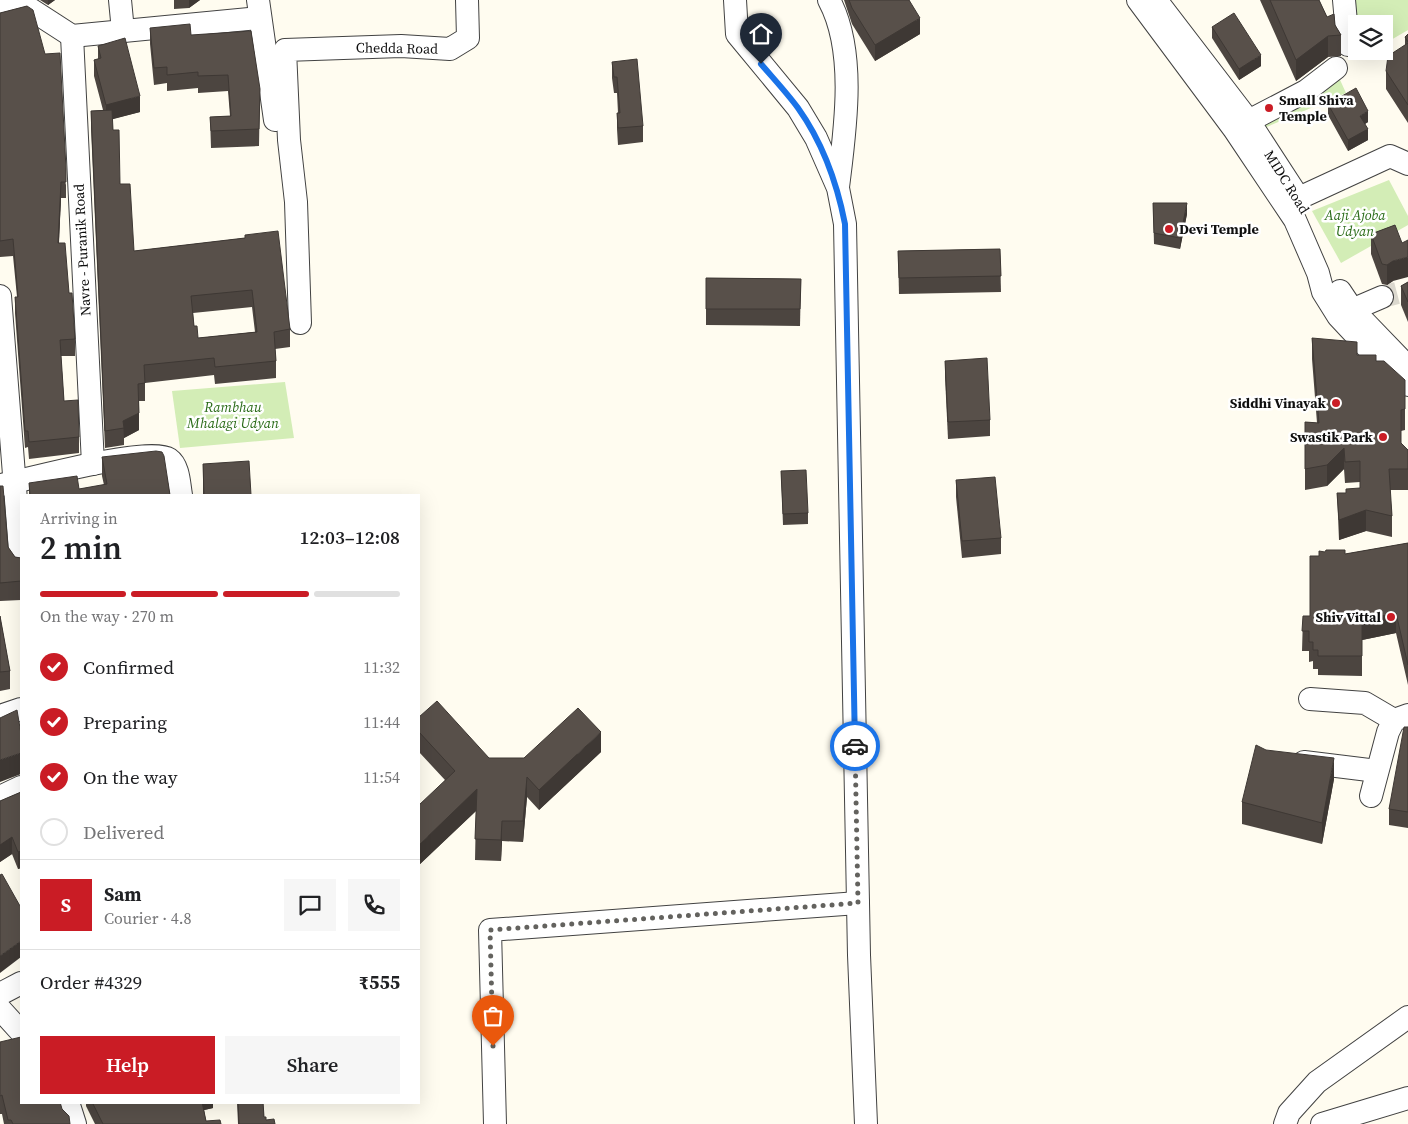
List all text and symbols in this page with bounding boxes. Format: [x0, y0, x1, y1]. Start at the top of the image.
pin [740, 13, 782, 64]
map controls [1348, 15, 1393, 60]
button: layers [1348, 15, 1393, 60]
icon: home [747, 20, 775, 48]
street label: Chedda Road [356, 37, 438, 59]
place label: Small Shiva Temple [1279, 90, 1354, 126]
marker: Small Shiva Temple [1263, 102, 1275, 114]
street label: MIDC Road [1260, 146, 1315, 218]
street label: Navre - Puranik Road [69, 183, 95, 317]
park label: Aaji Ajoba Udyan [1323, 205, 1386, 241]
place label: Devi Temple [1179, 219, 1259, 239]
marker: Devi Temple [1163, 223, 1175, 235]
place label: Siddhi Vinayak [1230, 393, 1327, 413]
park label: Rambhau Mhalagi Udyan [186, 397, 279, 433]
marker: Siddhi Vinayak [1330, 397, 1342, 409]
place label: Swastik Park [1290, 427, 1374, 447]
marker: Swastik Park [1377, 431, 1389, 443]
text: Arriving in [40, 507, 118, 529]
text: 12:03–12:08 [300, 524, 400, 550]
text: 2 min [40, 526, 122, 570]
text: On the way · 270 m [40, 605, 174, 627]
place label: Shiv Vittal [1315, 607, 1381, 627]
marker: Shiv Vittal [1385, 611, 1397, 623]
icon: check [40, 653, 68, 681]
text: Confirmed [83, 654, 174, 680]
text: 11:32 [363, 656, 400, 678]
icon: check [40, 708, 68, 736]
text: Preparing [83, 709, 167, 735]
text: 11:44 [363, 711, 400, 733]
courier [830, 721, 880, 771]
icon: car [841, 732, 869, 760]
icon: check [40, 763, 68, 791]
text: On the way [83, 764, 178, 790]
text: 11:54 [363, 766, 400, 788]
text: Delivered [83, 819, 164, 845]
button: chat [284, 879, 336, 931]
button: phone [348, 879, 400, 931]
text: Sam [104, 881, 142, 907]
text: S [61, 892, 71, 918]
text: Courier · 4.8 [104, 907, 192, 929]
text: Order #4329 [40, 969, 142, 995]
text: ₹555 [359, 969, 400, 995]
pin [472, 995, 514, 1046]
icon: bag [479, 1002, 507, 1030]
button: Help [40, 1036, 215, 1094]
button: Share [225, 1036, 400, 1094]

